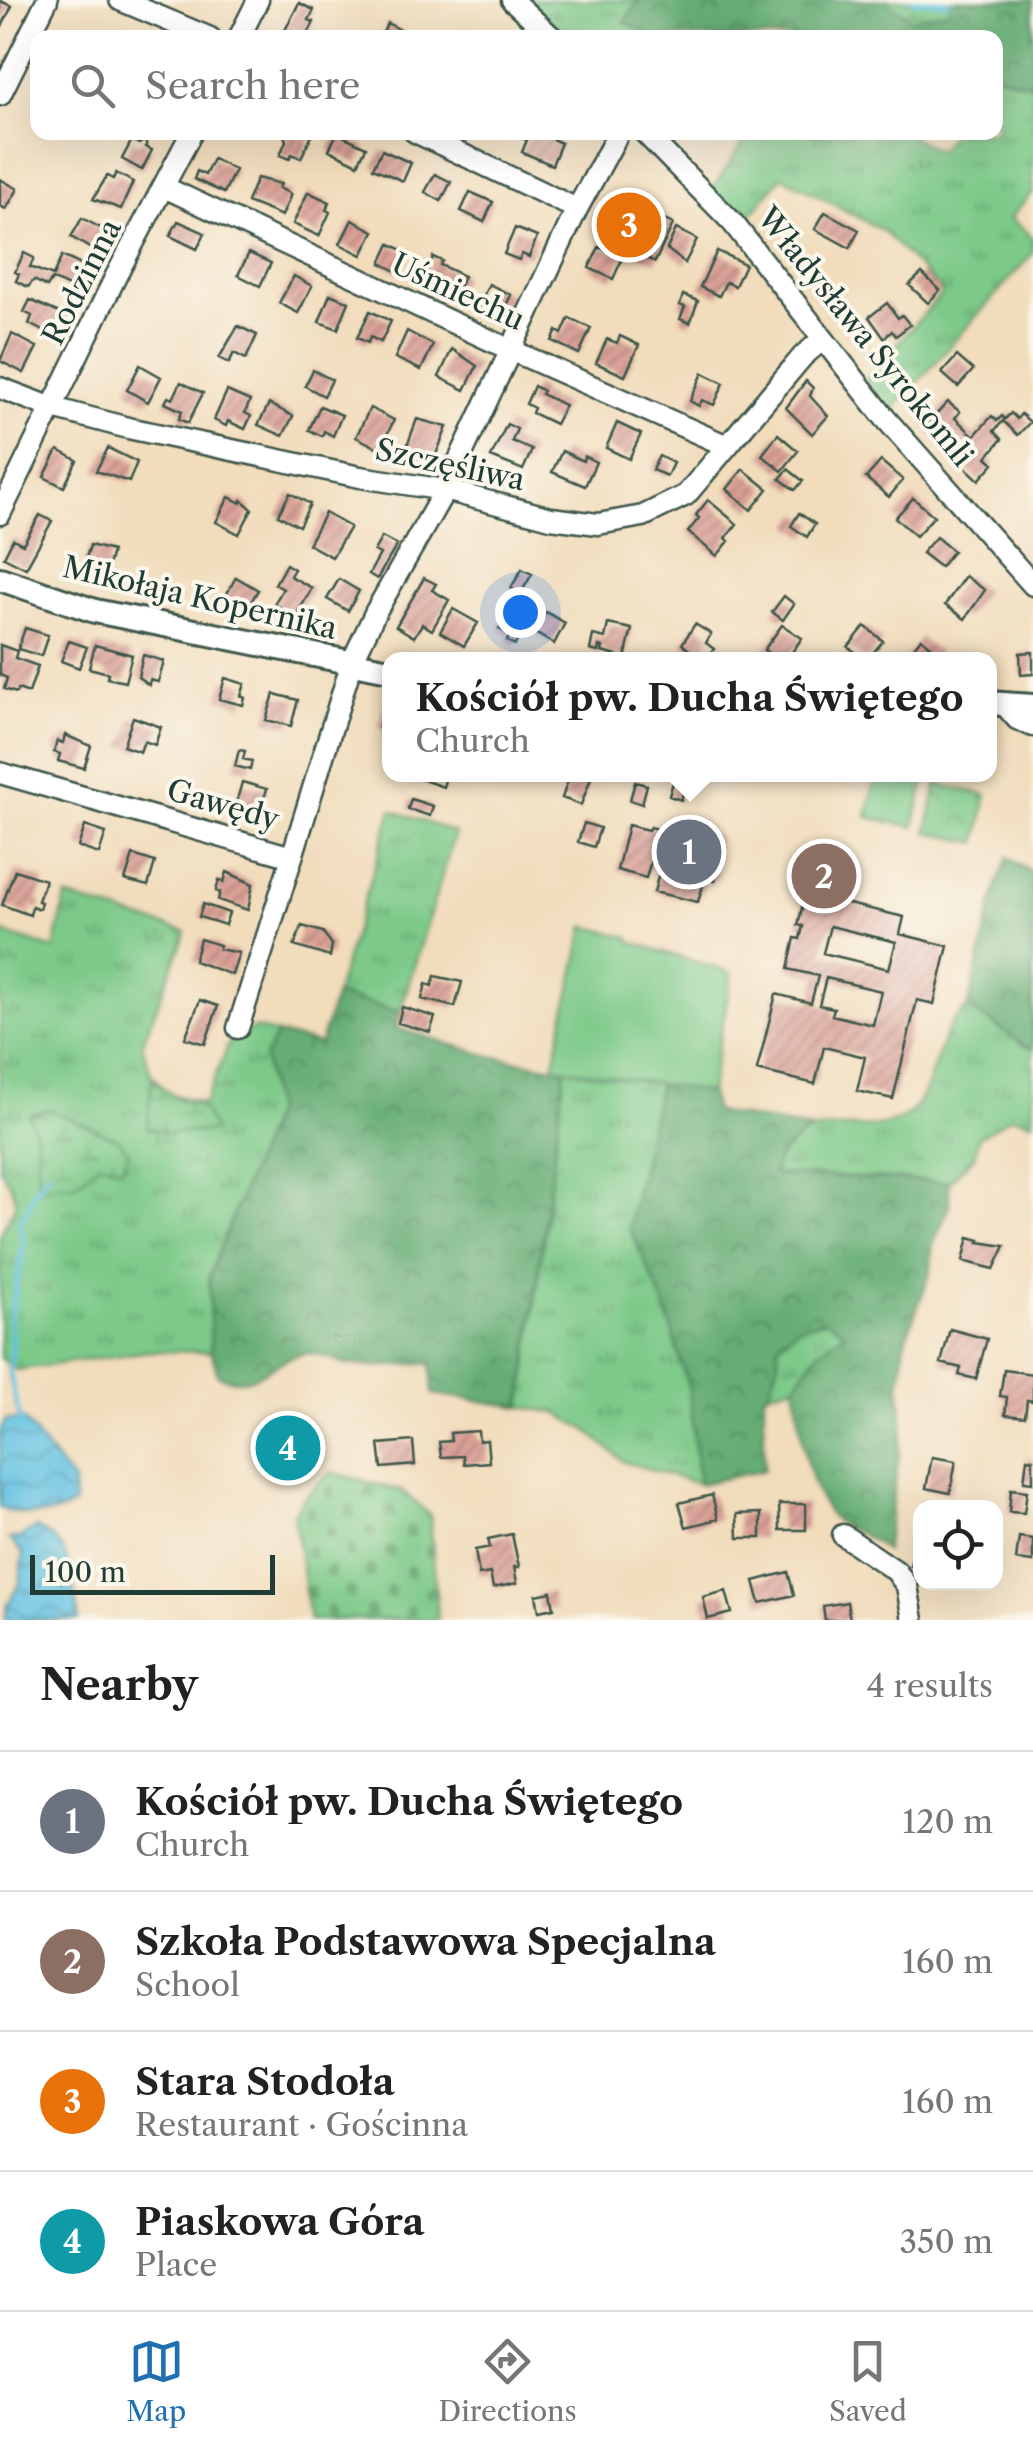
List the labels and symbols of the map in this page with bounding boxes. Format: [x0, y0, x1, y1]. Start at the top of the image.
pin: 3 [596, 188, 662, 262]
street label: Władysława Syrokomli [749, 199, 981, 474]
street label: Rodzinna [34, 212, 129, 351]
street label: Uśmiechu [386, 245, 530, 338]
street label: Szczęśliwa [372, 431, 528, 498]
street label: Mikołaja Kopernika [60, 548, 341, 647]
your location [495, 587, 546, 638]
street label: Gawędy [163, 771, 284, 838]
pin: 1 [656, 814, 722, 890]
pin: 2 [792, 838, 856, 914]
pin: 4 [256, 1410, 320, 1486]
scale bar [30, 1550, 275, 1594]

